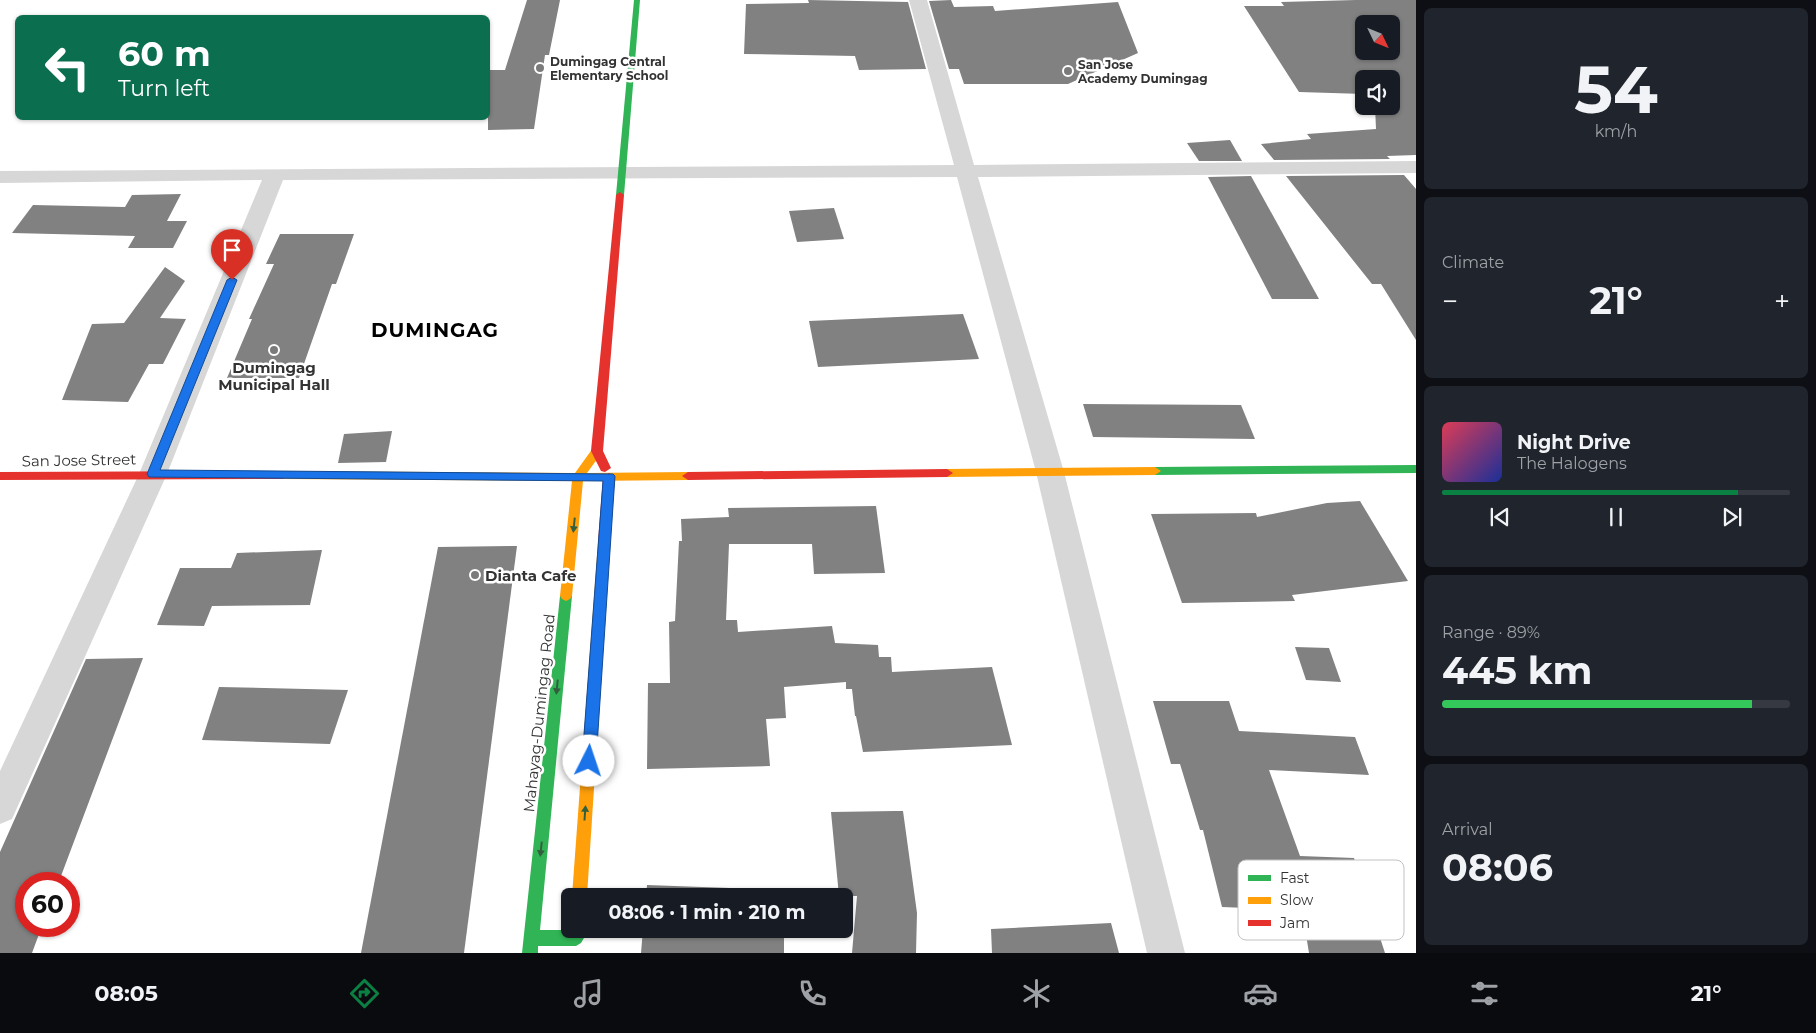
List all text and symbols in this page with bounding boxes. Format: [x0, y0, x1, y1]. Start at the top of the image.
north arrow [1355, 15, 1400, 60]
map controls [1355, 15, 1400, 115]
text: 60 m [118, 32, 211, 75]
icon: left [35, 35, 100, 100]
text: 54 [1574, 50, 1658, 129]
place label: Dumingag Central Elementary School [550, 54, 668, 83]
place label: San Jose Academy Dumingag [1077, 57, 1208, 86]
marker: Dumingag Central Elementary School [534, 62, 546, 74]
marker: San Jose Academy Dumingag [1062, 65, 1074, 77]
button: sound [1355, 70, 1400, 115]
text: Turn left [118, 75, 210, 102]
text: km/h [1595, 122, 1637, 141]
pin [211, 229, 253, 280]
icon: arrive [218, 236, 246, 264]
text: Climate [1442, 253, 1504, 272]
text: 21° [1589, 277, 1643, 324]
text: − [1442, 284, 1458, 318]
text: + [1774, 284, 1790, 318]
district label: DUMINGAG [371, 318, 499, 342]
marker: Dumingag Municipal Hall [268, 344, 280, 356]
place label: Dumingag Municipal Hall [218, 358, 330, 394]
text: Night Drive [1517, 431, 1631, 454]
street label: San Jose Street [21, 450, 137, 470]
text: The Halogens [1517, 454, 1627, 473]
icon: previous [1486, 503, 1514, 531]
icon: pause [1602, 503, 1630, 531]
icon: next [1718, 503, 1746, 531]
one-way arrow [569, 518, 577, 534]
place label: Dianta Cafe [485, 566, 577, 585]
marker: Dianta Cafe [469, 569, 481, 581]
street label: Mahayag-Dumingag Road [519, 613, 559, 813]
text: Range · 89% [1442, 623, 1540, 642]
text: 445 km [1442, 647, 1592, 694]
one-way arrow [553, 679, 561, 695]
position arrow [562, 734, 614, 786]
one-way arrow [581, 804, 589, 820]
text: Arrival [1442, 820, 1492, 839]
one-way arrow [536, 841, 544, 857]
text: 08:06 [1442, 844, 1553, 891]
legend [1238, 860, 1404, 940]
text: Fast [1280, 869, 1310, 887]
speed limit sign: 60 [15, 872, 80, 937]
text: Slow [1280, 891, 1314, 909]
text: 08:06 · 1 min · 210 m [609, 901, 805, 924]
text: Jam [1279, 914, 1310, 932]
icon: directions [347, 976, 382, 1011]
icon: music [571, 976, 606, 1011]
icon: phone [795, 976, 830, 1011]
icon: climate [1019, 976, 1054, 1011]
icon: car [1243, 976, 1278, 1011]
icon: filters [1467, 976, 1502, 1011]
text: 08:05 [94, 980, 158, 1007]
text: 21° [1691, 980, 1721, 1007]

